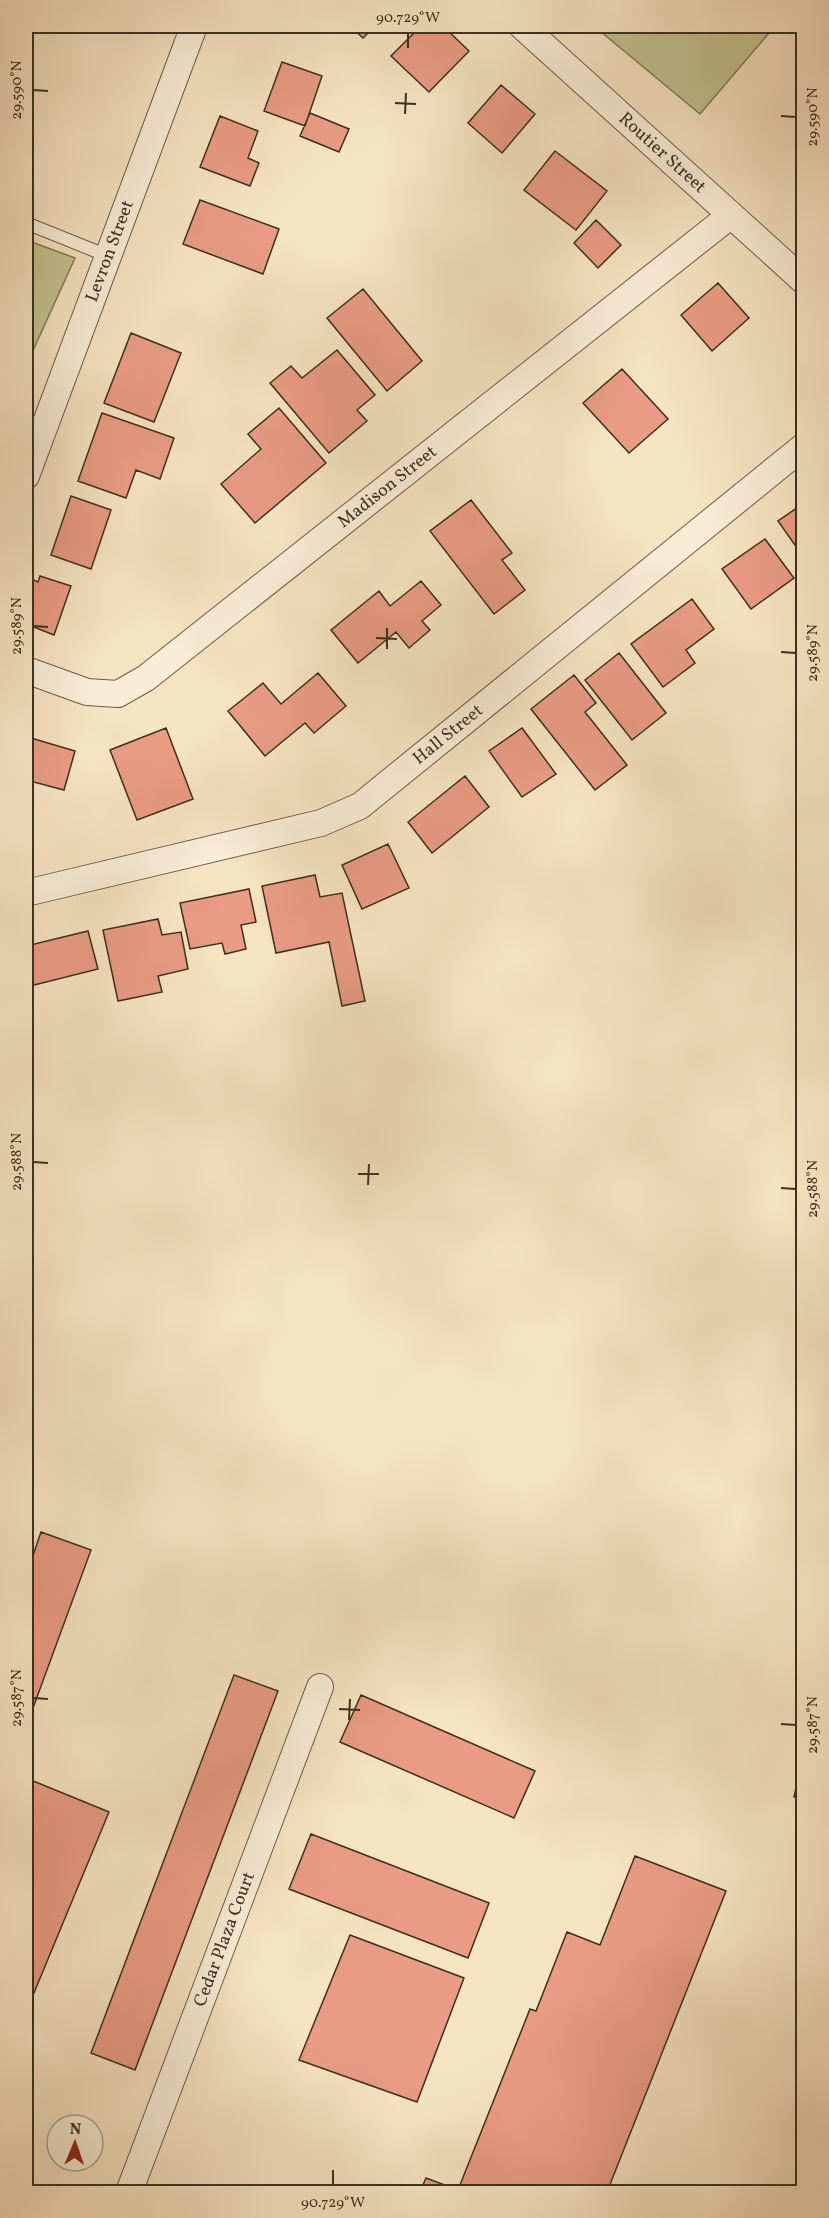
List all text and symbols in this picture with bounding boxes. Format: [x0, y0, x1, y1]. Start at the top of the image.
text: 90.729°W [376, 8, 440, 29]
text: 29.590°N [7, 60, 28, 120]
text: 29.590°N [803, 87, 824, 147]
street label: Routier Street [613, 106, 712, 199]
street label: Levron Street [80, 197, 140, 306]
street label: Madison Street [333, 440, 442, 534]
text: 29.589°N [7, 597, 28, 655]
text: 29.589°N [803, 624, 824, 682]
street label: Hall Street [407, 698, 489, 771]
text: 29.588°N [7, 1133, 28, 1191]
text: 29.588°N [803, 1160, 824, 1218]
text: 29.587°N [7, 1669, 28, 1727]
text: 29.587°N [803, 1696, 824, 1754]
street label: Cedar Plaza Court [188, 1868, 261, 2010]
north arrow [45, 2113, 105, 2173]
text: N [69, 2119, 82, 2141]
text: 90.729°W [301, 2193, 365, 2214]

